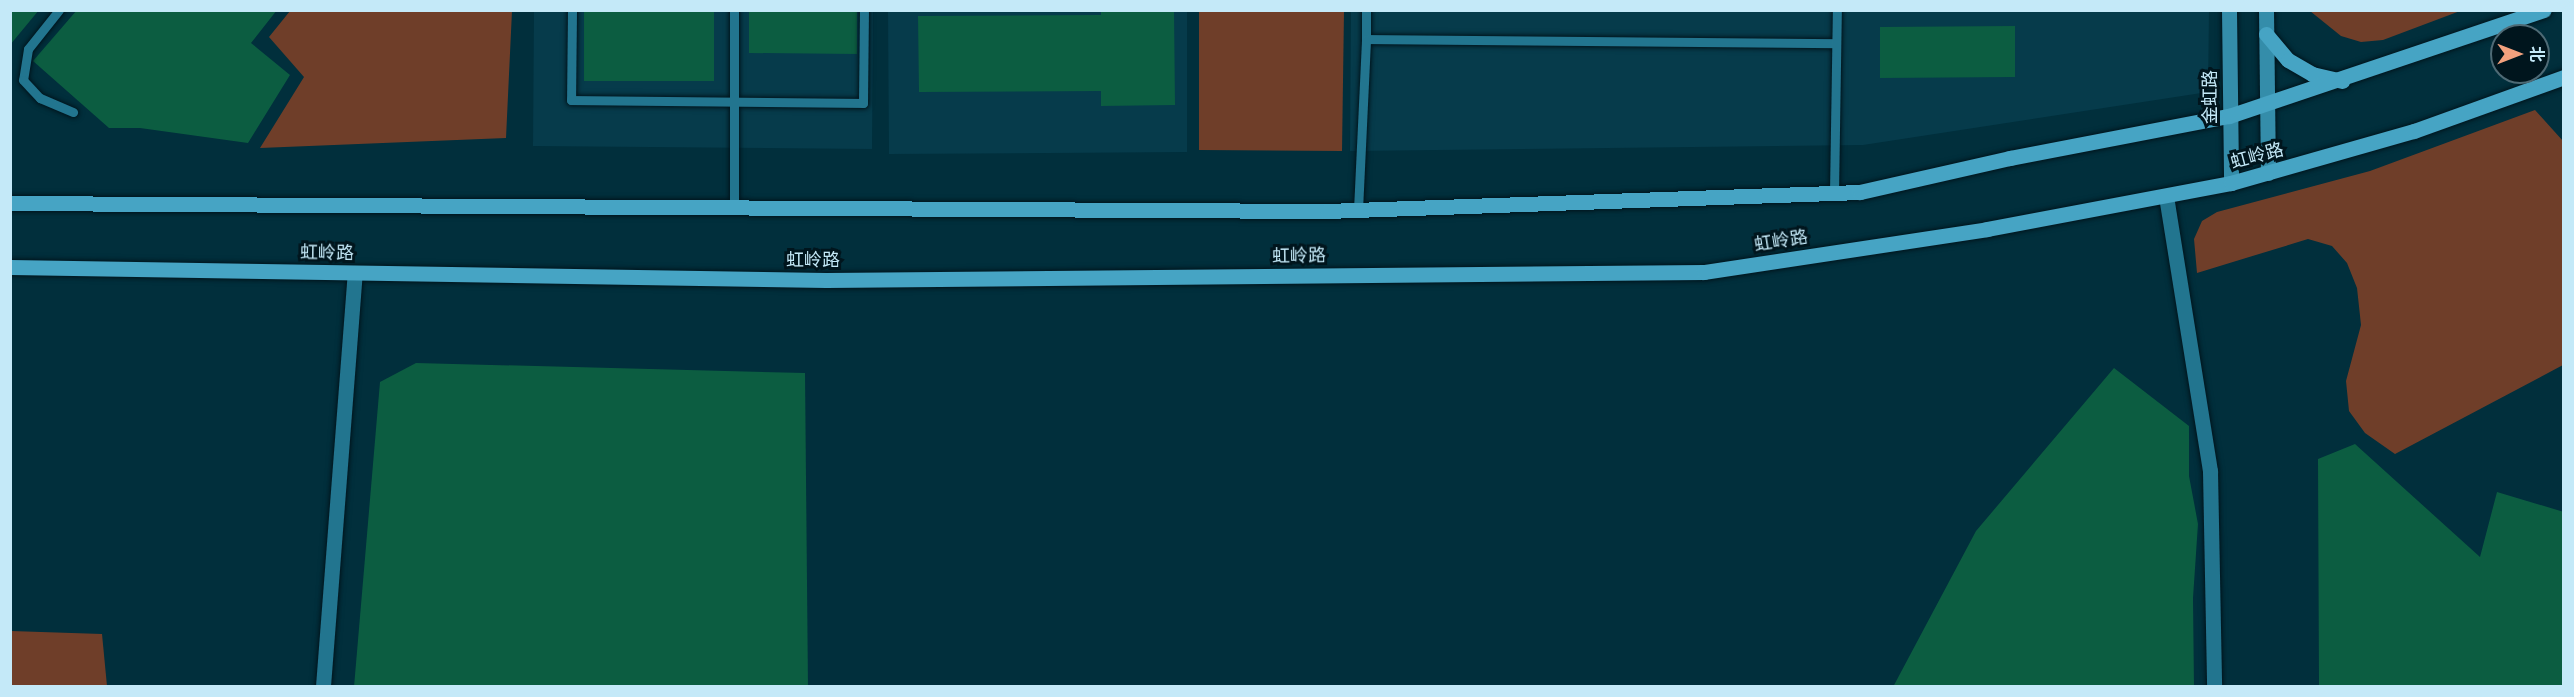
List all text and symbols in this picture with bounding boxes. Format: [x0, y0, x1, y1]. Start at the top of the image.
north arrow [2490, 24, 2550, 84]
text: 北 [2526, 46, 2547, 62]
street label: 金虹路 [2199, 70, 2221, 124]
street label: 虹岭路 [2228, 139, 2286, 173]
street label: 虹岭路 [1753, 226, 1809, 256]
street label: 虹岭路 [300, 242, 354, 264]
street label: 虹岭路 [1272, 245, 1326, 267]
street label: 虹岭路 [786, 249, 840, 271]

